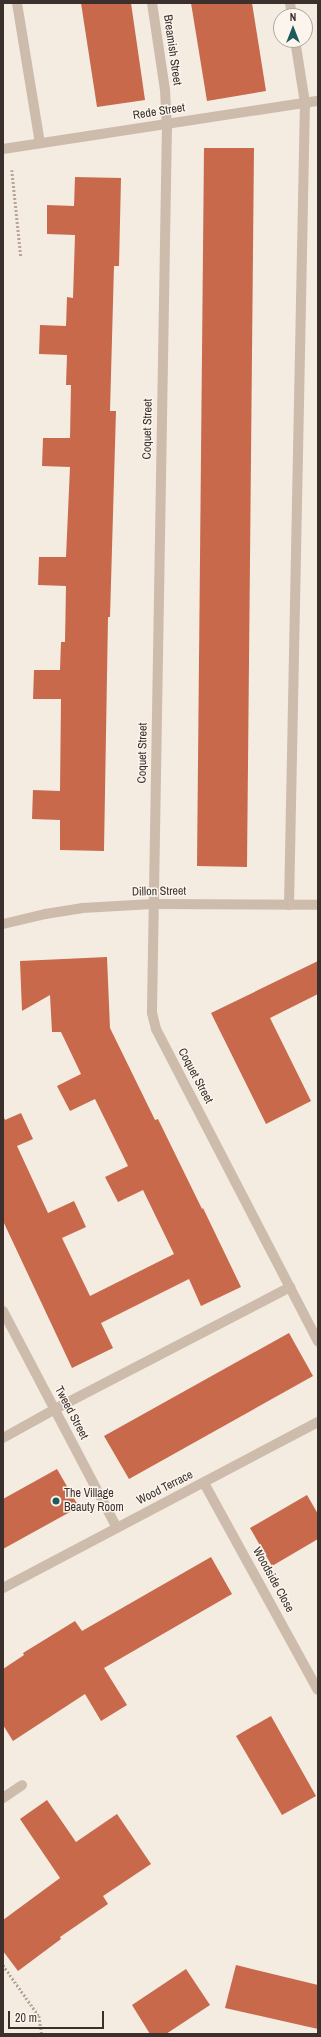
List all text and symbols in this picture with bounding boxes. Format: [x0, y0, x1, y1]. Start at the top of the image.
north arrow [273, 8, 313, 48]
text: N [290, 10, 296, 24]
street label: Breamish Street [160, 14, 184, 86]
street label: Rede Street [132, 101, 186, 123]
street label: Coquet Street [140, 399, 156, 459]
street label: Coquet Street [135, 723, 151, 783]
street label: Dillon Street [132, 884, 186, 900]
street label: Coquet Street [174, 1046, 216, 1106]
street label: Tweed Street [51, 1384, 91, 1442]
street label: Wood Terrace [135, 1468, 195, 1508]
place label: The Village Beauty Room [64, 1487, 124, 1515]
marker: The Village Beauty Room [51, 1496, 61, 1506]
street label: Woodside Close [249, 1545, 297, 1615]
scale bar [10, 2003, 106, 2029]
text: 20 m [15, 2010, 37, 2026]

